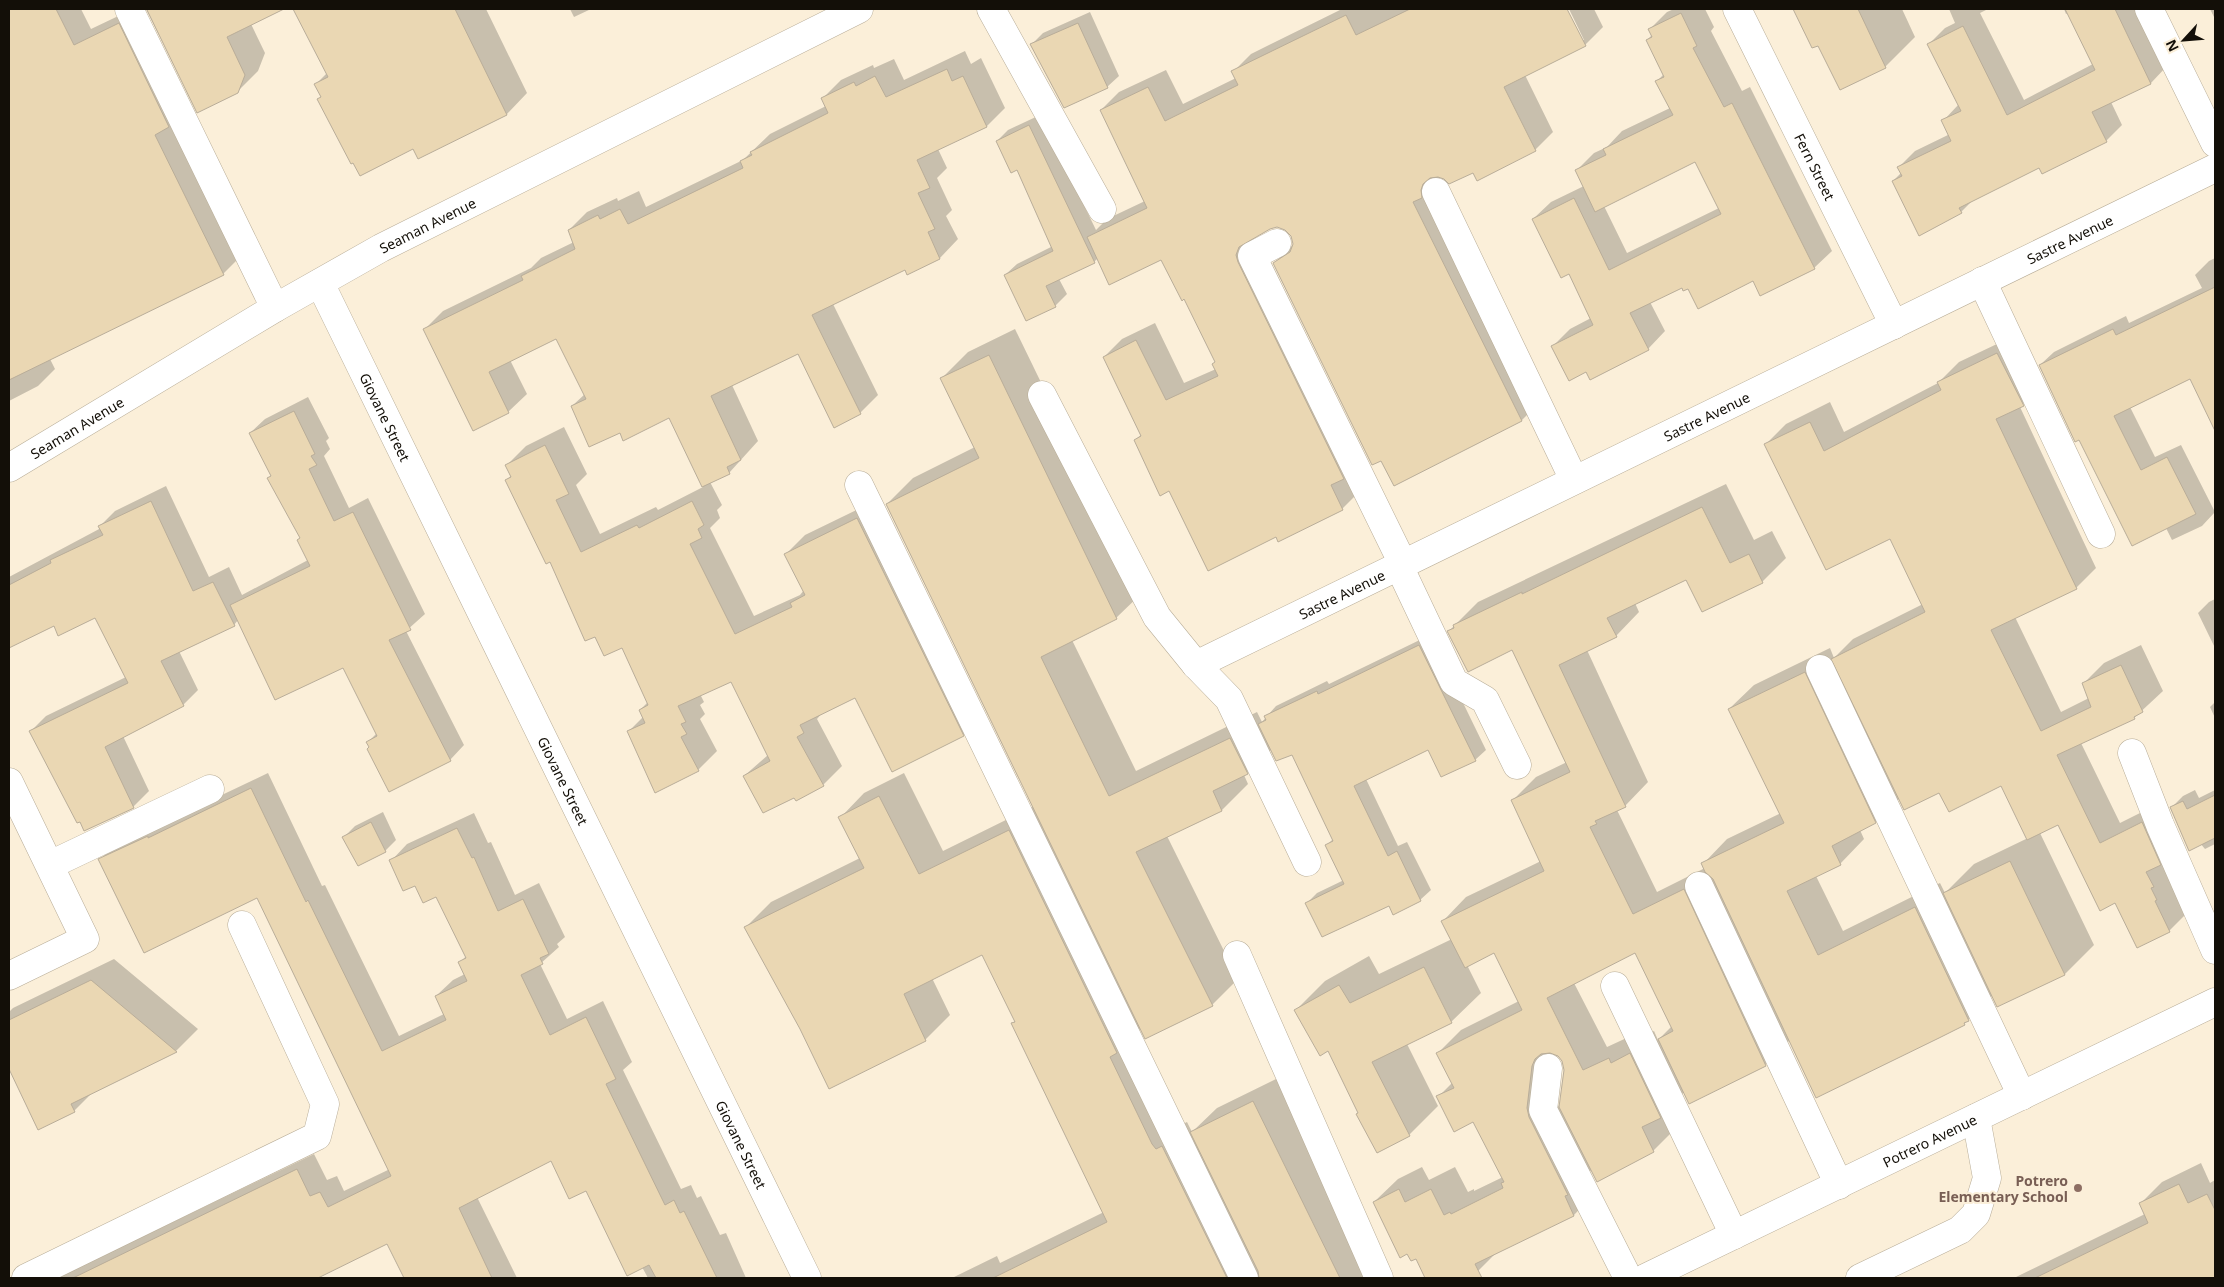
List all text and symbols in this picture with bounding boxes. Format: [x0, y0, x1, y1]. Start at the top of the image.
north arrow [2159, 15, 2209, 65]
text: N [2161, 37, 2183, 55]
street label: Fern Street [1791, 130, 1840, 203]
street label: Seaman Avenue [376, 193, 479, 257]
street label: Sastre Avenue [2023, 210, 2116, 268]
street label: Giovane Street [356, 369, 415, 464]
street label: Sastre Avenue [1660, 387, 1753, 445]
street label: Seaman Avenue [26, 392, 127, 463]
street label: Sastre Avenue [1295, 565, 1388, 623]
street label: Giovane Street [534, 733, 593, 828]
street label: Giovane Street [712, 1097, 771, 1192]
street label: Potrero Avenue [1879, 1109, 1980, 1171]
place label: Potrero Elementary School [1938, 1171, 2068, 1206]
marker: Potrero Elementary School [2072, 1182, 2084, 1194]

